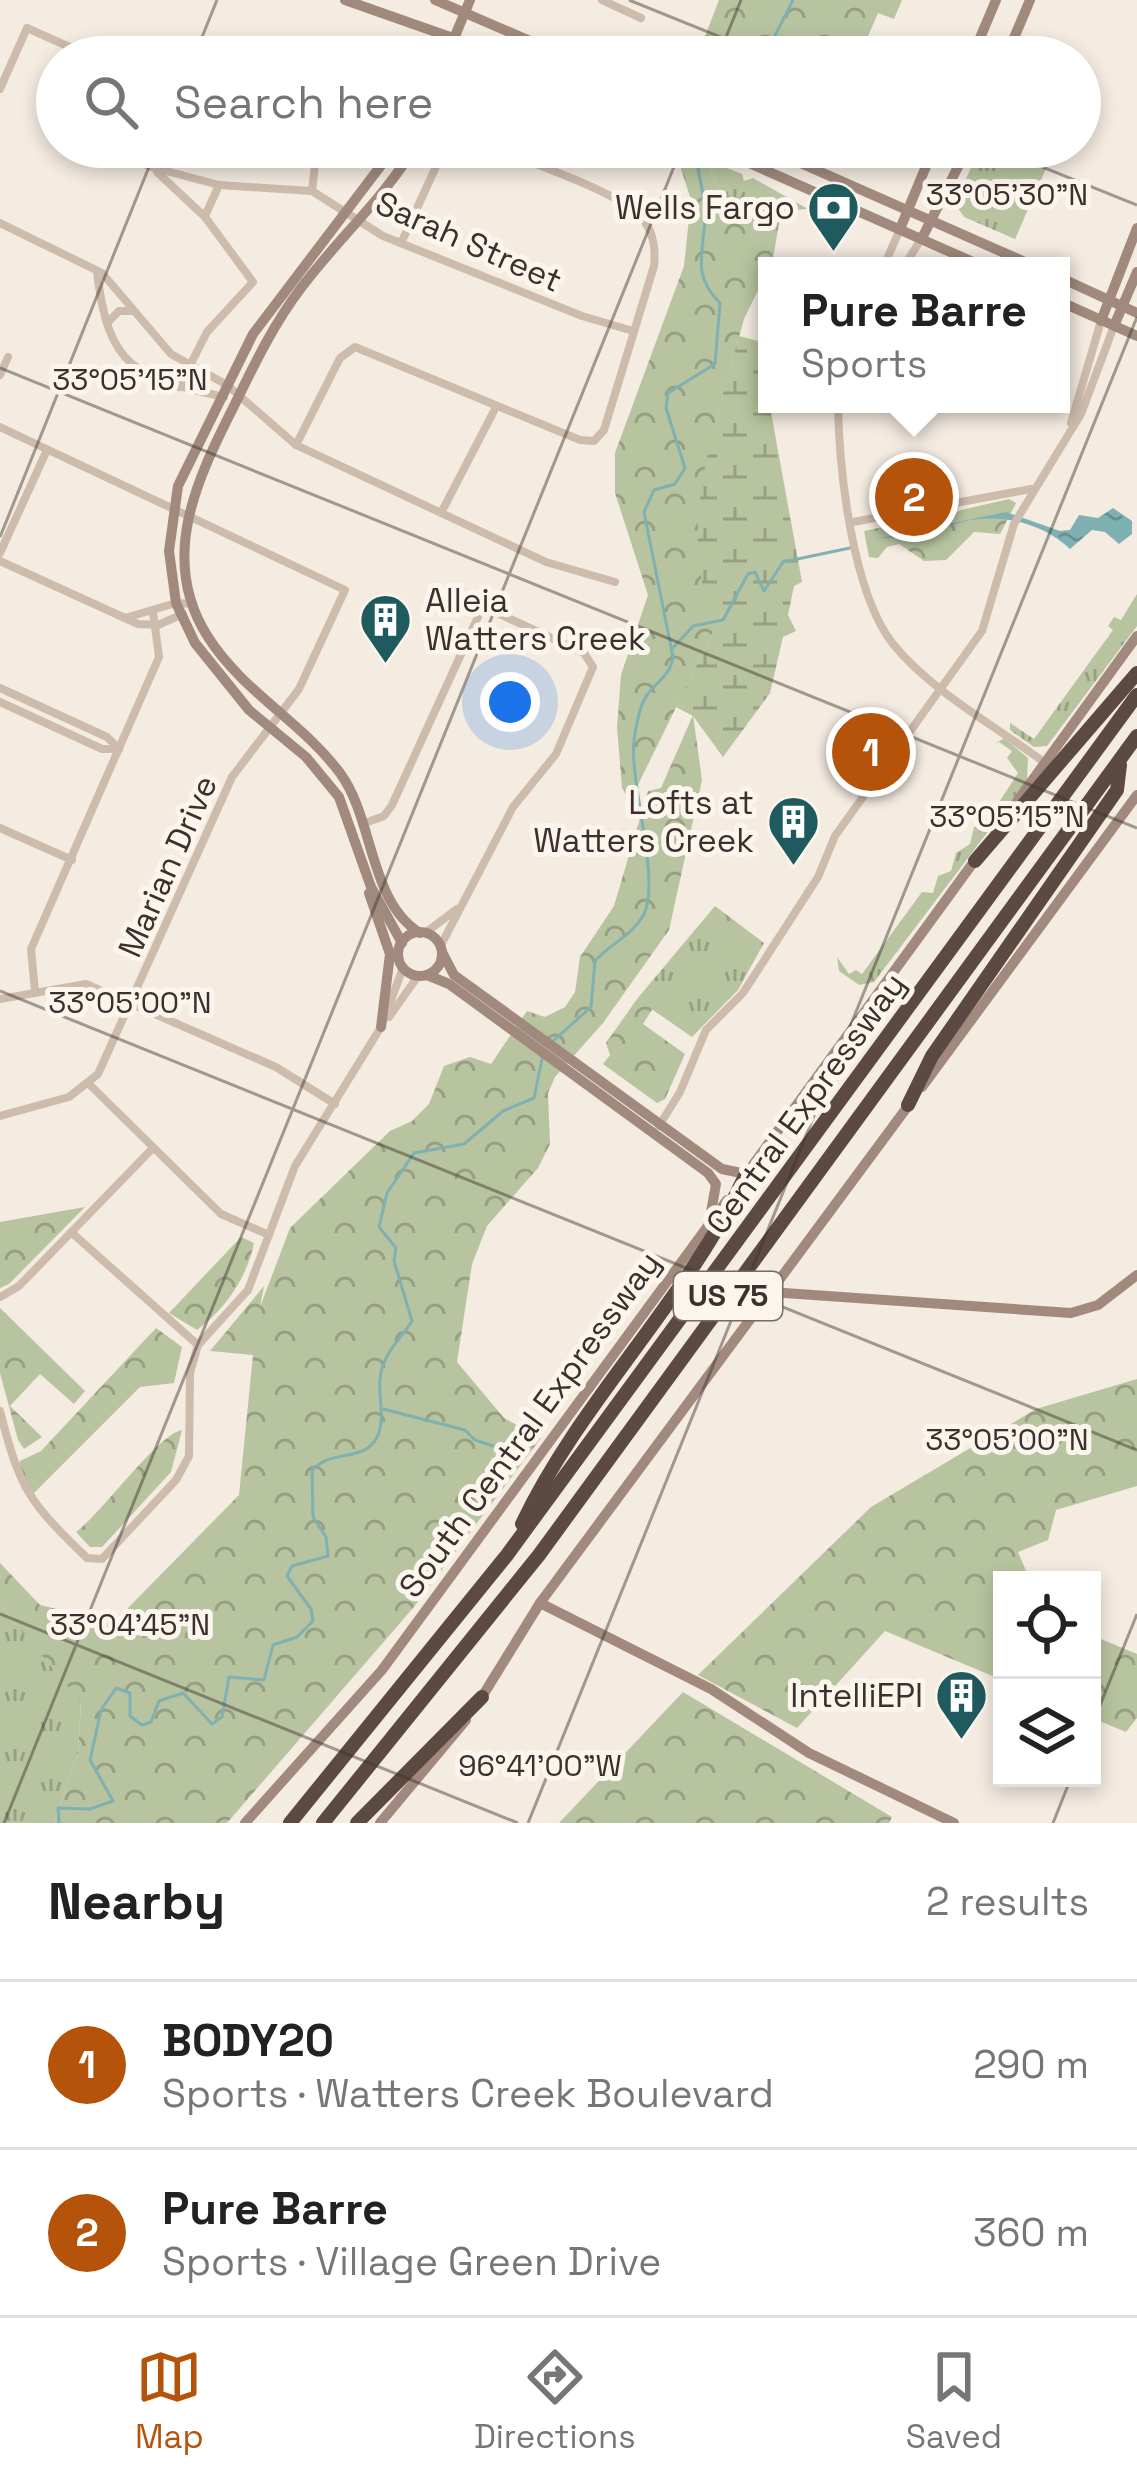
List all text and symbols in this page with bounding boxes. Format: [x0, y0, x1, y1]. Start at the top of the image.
search box [36, 36, 1101, 168]
icon: search [78, 69, 144, 135]
text: Search here [174, 74, 433, 131]
text: 33°05'30"N [926, 175, 1088, 214]
bank icon: Wells Fargo [806, 179, 862, 253]
street label: Sarah Street [369, 182, 568, 302]
place label: Wells Fargo [615, 187, 795, 229]
popup [758, 257, 1070, 413]
text: Pure Barre [801, 282, 1027, 339]
text: Sports [801, 339, 927, 388]
text: 33°05'15"N [52, 360, 208, 399]
pin: 2 [875, 452, 953, 542]
place label: Alleia Watters Creek [425, 580, 646, 660]
building icon: Alleia Watters Creek [358, 591, 414, 665]
your location [480, 672, 540, 732]
pin: 1 [832, 707, 910, 797]
street label: Marian Drive [109, 769, 227, 964]
place label: Lofts at Watters Creek [533, 782, 754, 862]
building icon: Lofts at Watters Creek [765, 793, 821, 867]
text: 33°05'15"N [929, 797, 1085, 836]
street label: Central Expressway [697, 965, 915, 1243]
text: 33°05'00"N [48, 983, 212, 1022]
street label: South Central Expressway [390, 1243, 670, 1606]
road number: US 75 [674, 1272, 782, 1320]
text: 33°05'00"N [925, 1420, 1089, 1459]
map controls [993, 1571, 1101, 1787]
button: locate [993, 1571, 1101, 1679]
text: 33°04'45"N [50, 1605, 210, 1644]
building icon: IntelliEPI [934, 1667, 990, 1741]
place label: IntelliEPI [790, 1675, 923, 1717]
button: layers [993, 1679, 1101, 1787]
text: 96°41'00"W [458, 1746, 622, 1785]
text: Nearby [48, 1869, 225, 1934]
text: 2 results [926, 1877, 1089, 1926]
text: BODY20 [162, 2012, 334, 2069]
text: 1 [78, 2040, 96, 2089]
text: 290 m [973, 2040, 1089, 2089]
text: Sports · Watters Creek Boulevard [162, 2069, 774, 2118]
text: Pure Barre [162, 2180, 388, 2237]
text: 2 [75, 2208, 99, 2257]
text: 360 m [973, 2208, 1089, 2257]
text: Sports · Village Green Drive [162, 2237, 661, 2286]
tab: Map [135, 2344, 204, 2458]
tab: Directions [474, 2344, 636, 2458]
tab: Saved [906, 2344, 1002, 2458]

